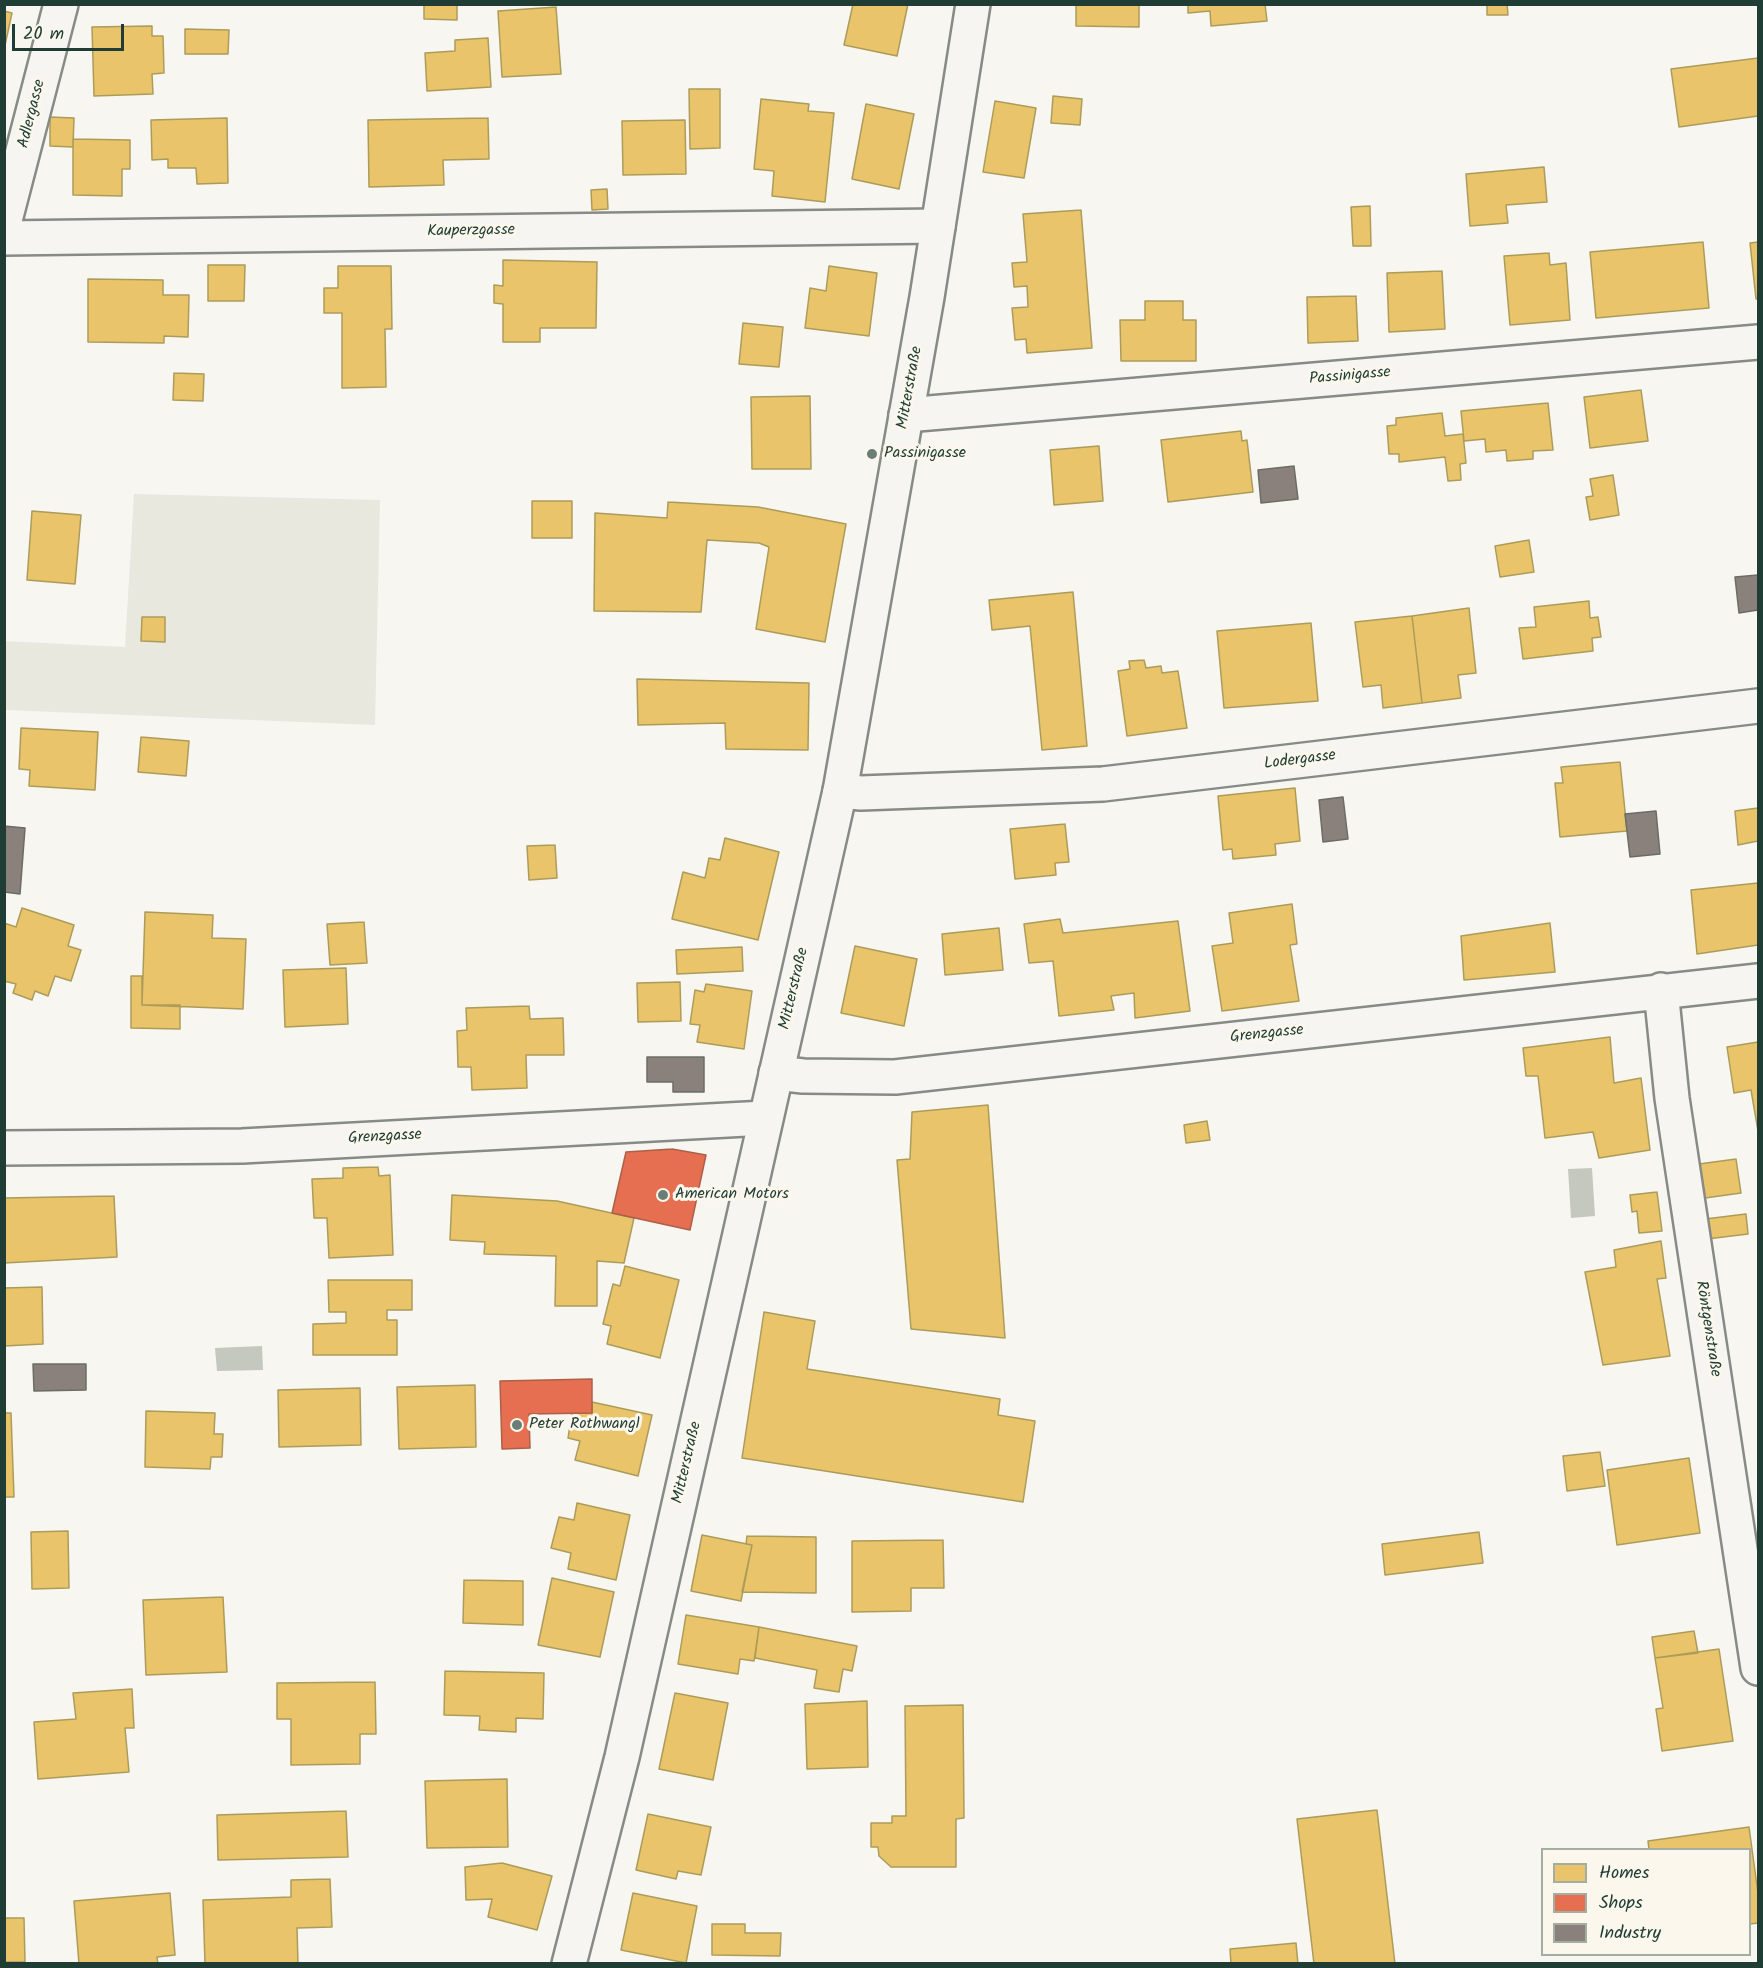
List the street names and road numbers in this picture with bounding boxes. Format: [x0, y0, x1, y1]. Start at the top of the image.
street label: Adlergasse [15, 78, 51, 150]
street label: Kauperzgasse [427, 222, 515, 242]
street label: Mitterstraße [894, 345, 928, 431]
street label: Passinigasse [1308, 364, 1392, 390]
street label: Lodergasse [1263, 747, 1337, 775]
street label: Mitterstraße [776, 946, 814, 1032]
street label: Grenzgasse [1229, 1022, 1305, 1048]
street label: Grenzgasse [348, 1126, 422, 1150]
street label: Röntgenstraße [1690, 1280, 1724, 1378]
street label: Mitterstraße [669, 1420, 707, 1506]

